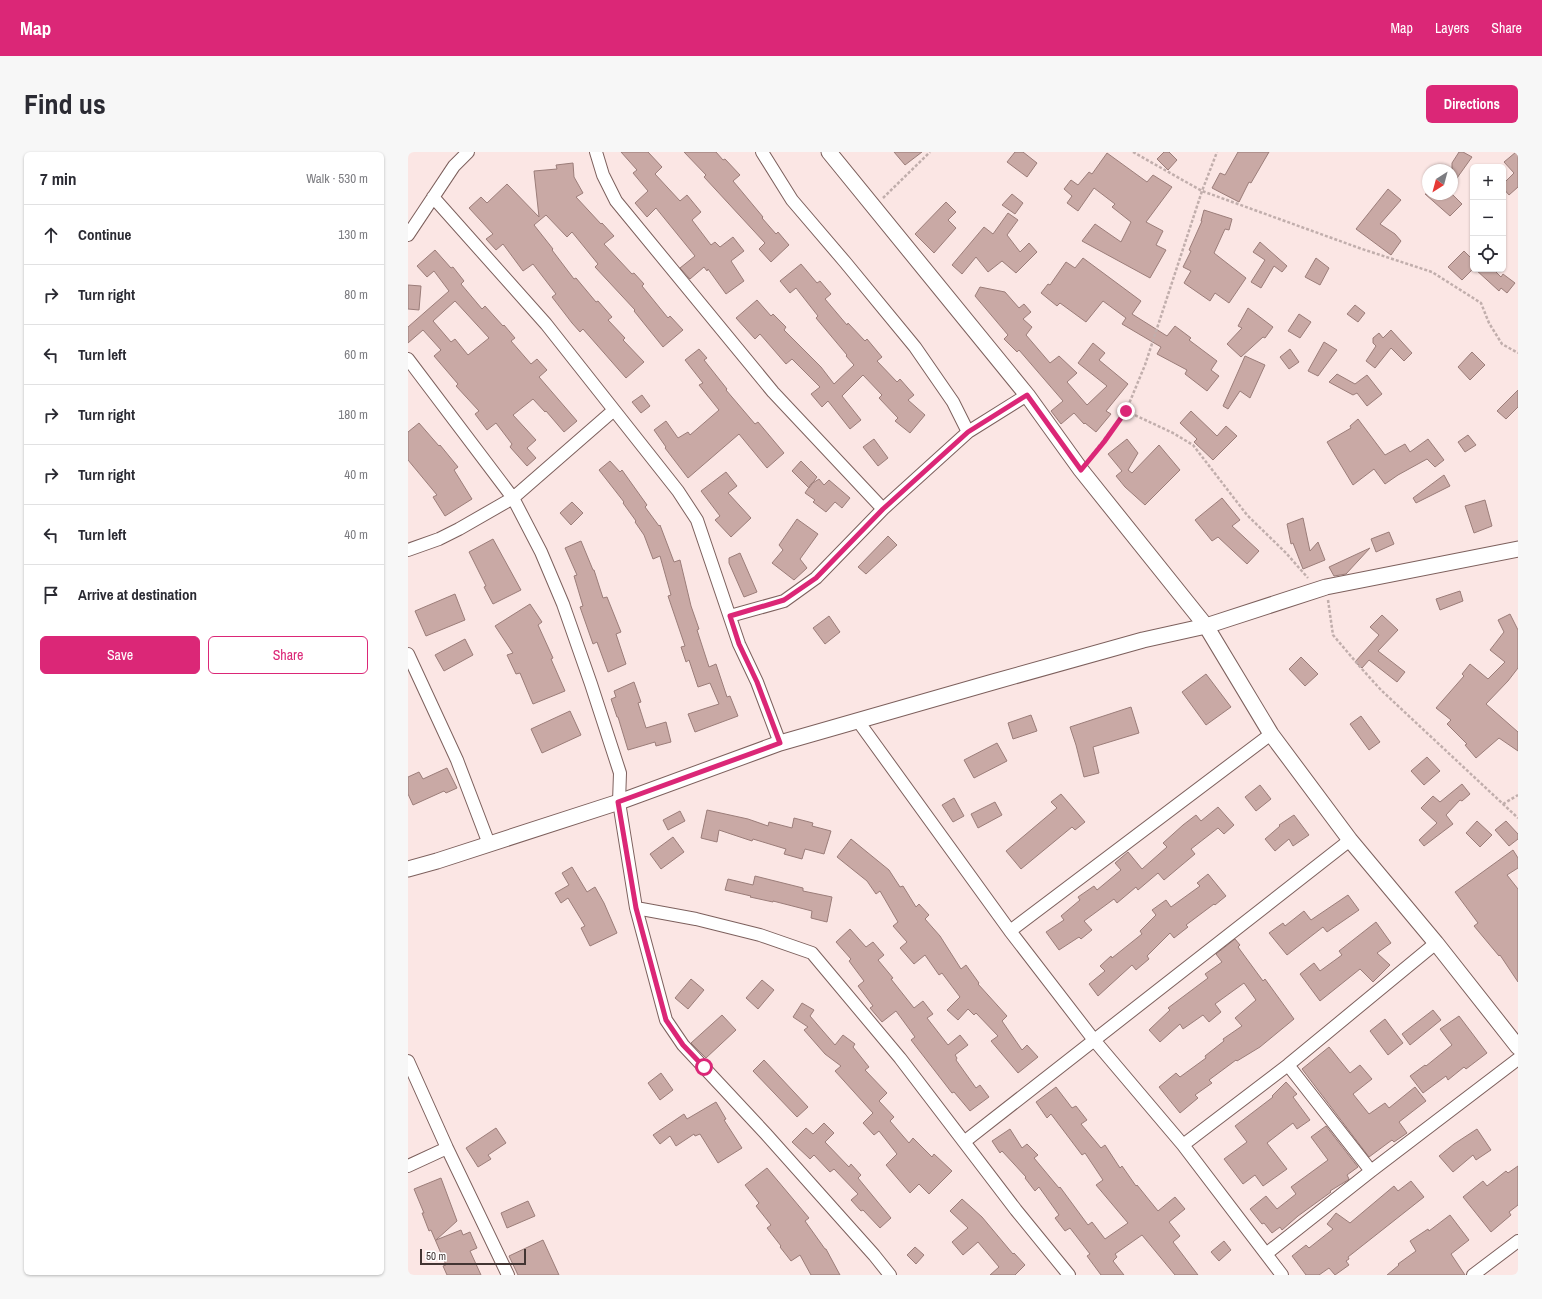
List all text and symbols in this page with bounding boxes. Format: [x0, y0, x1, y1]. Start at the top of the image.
text: Map [20, 15, 51, 41]
text: Map [1391, 19, 1413, 37]
text: Layers [1435, 19, 1469, 37]
text: Share [1491, 19, 1522, 37]
text: Find us [24, 85, 106, 123]
button: Directions [1426, 85, 1518, 123]
north arrow [1422, 164, 1458, 200]
map controls [1470, 164, 1506, 272]
button: + [1470, 164, 1506, 200]
text: 7 min [40, 167, 76, 190]
text: Walk · 530 m [306, 170, 368, 187]
button: − [1470, 200, 1506, 236]
icon: ahead [40, 224, 62, 246]
text: Continue [78, 224, 131, 245]
text: 130 m [338, 226, 368, 243]
button: locate [1470, 236, 1506, 272]
icon: right [40, 284, 62, 306]
text: Turn right [78, 284, 135, 305]
text: 80 m [344, 286, 368, 303]
icon: left [40, 344, 62, 366]
text: Turn left [78, 344, 126, 365]
text: 60 m [344, 346, 368, 363]
route end [1117, 402, 1135, 420]
icon: right [40, 404, 62, 426]
text: Turn right [78, 404, 135, 425]
text: 180 m [338, 406, 368, 423]
icon: right [40, 464, 62, 486]
text: Turn right [78, 464, 135, 485]
text: 40 m [344, 466, 368, 483]
icon: left [40, 524, 62, 546]
text: Turn left [78, 524, 126, 545]
text: 40 m [344, 526, 368, 543]
icon: arrive [40, 584, 62, 606]
text: Arrive at destination [78, 584, 197, 605]
button: Save [40, 636, 200, 674]
button: Share [208, 636, 368, 674]
route start [695, 1058, 713, 1076]
scale bar [420, 1247, 526, 1266]
text: 50 m [426, 1249, 446, 1263]

